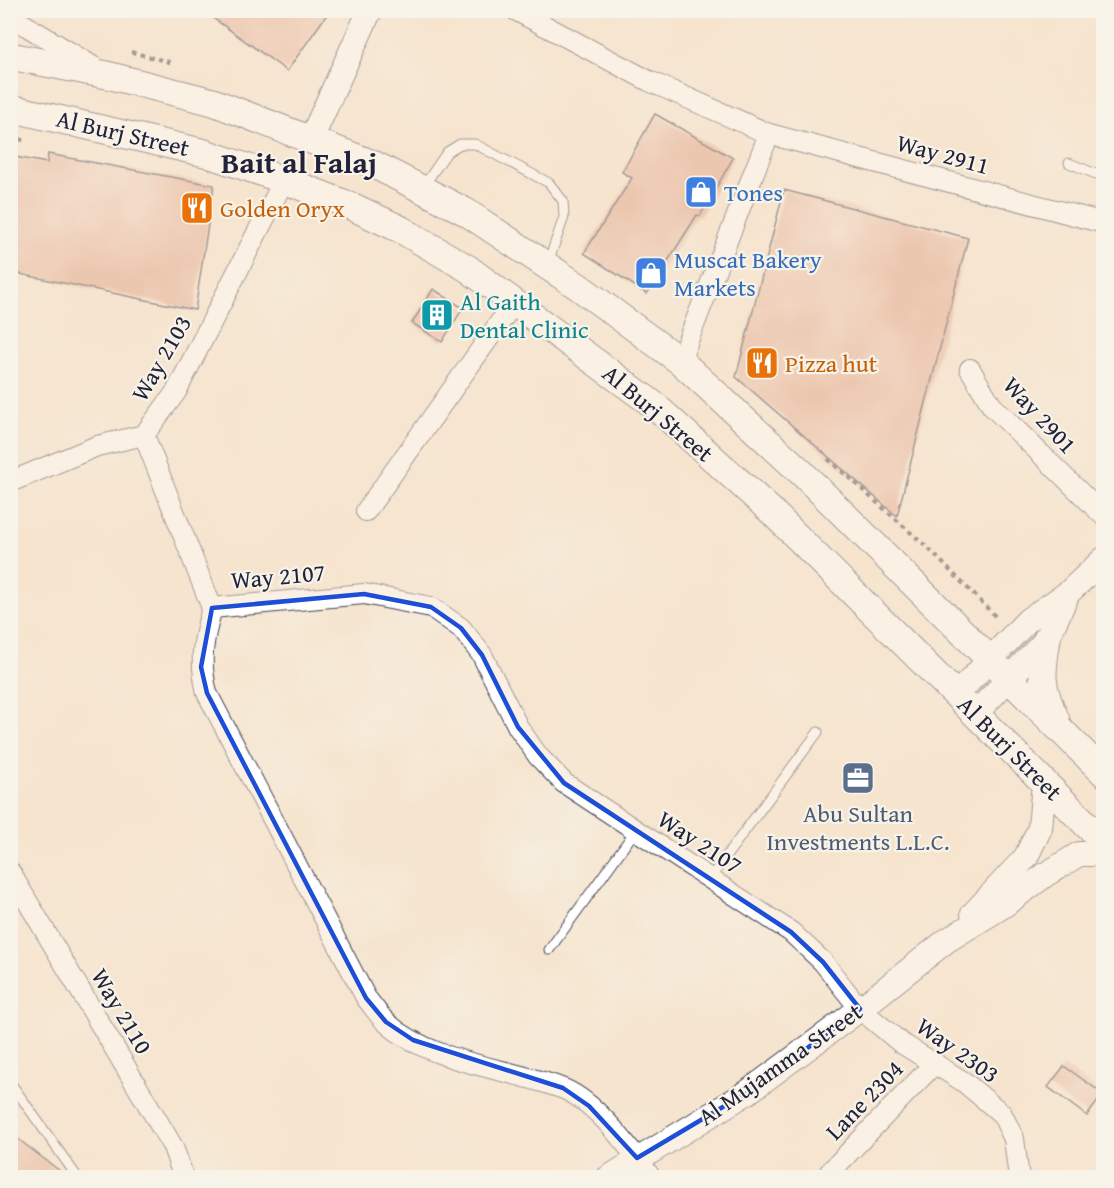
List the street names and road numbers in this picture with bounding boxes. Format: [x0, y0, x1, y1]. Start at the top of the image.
street label: Al Burj Street [53, 101, 193, 165]
street label: Way 2911 [893, 125, 993, 183]
street label: Way 2103 [122, 308, 200, 408]
street label: Al Burj Street [595, 356, 722, 470]
street label: Way 2901 [995, 369, 1085, 461]
street label: Way 2107 [230, 554, 326, 598]
street label: Al Burj Street [950, 688, 1071, 809]
street label: Way 2107 [651, 802, 749, 882]
street label: Way 2110 [83, 962, 161, 1060]
street label: Al Mujamma Street [691, 994, 870, 1134]
street label: Way 2303 [909, 1009, 1007, 1091]
street label: Lane 2304 [817, 1052, 911, 1148]

